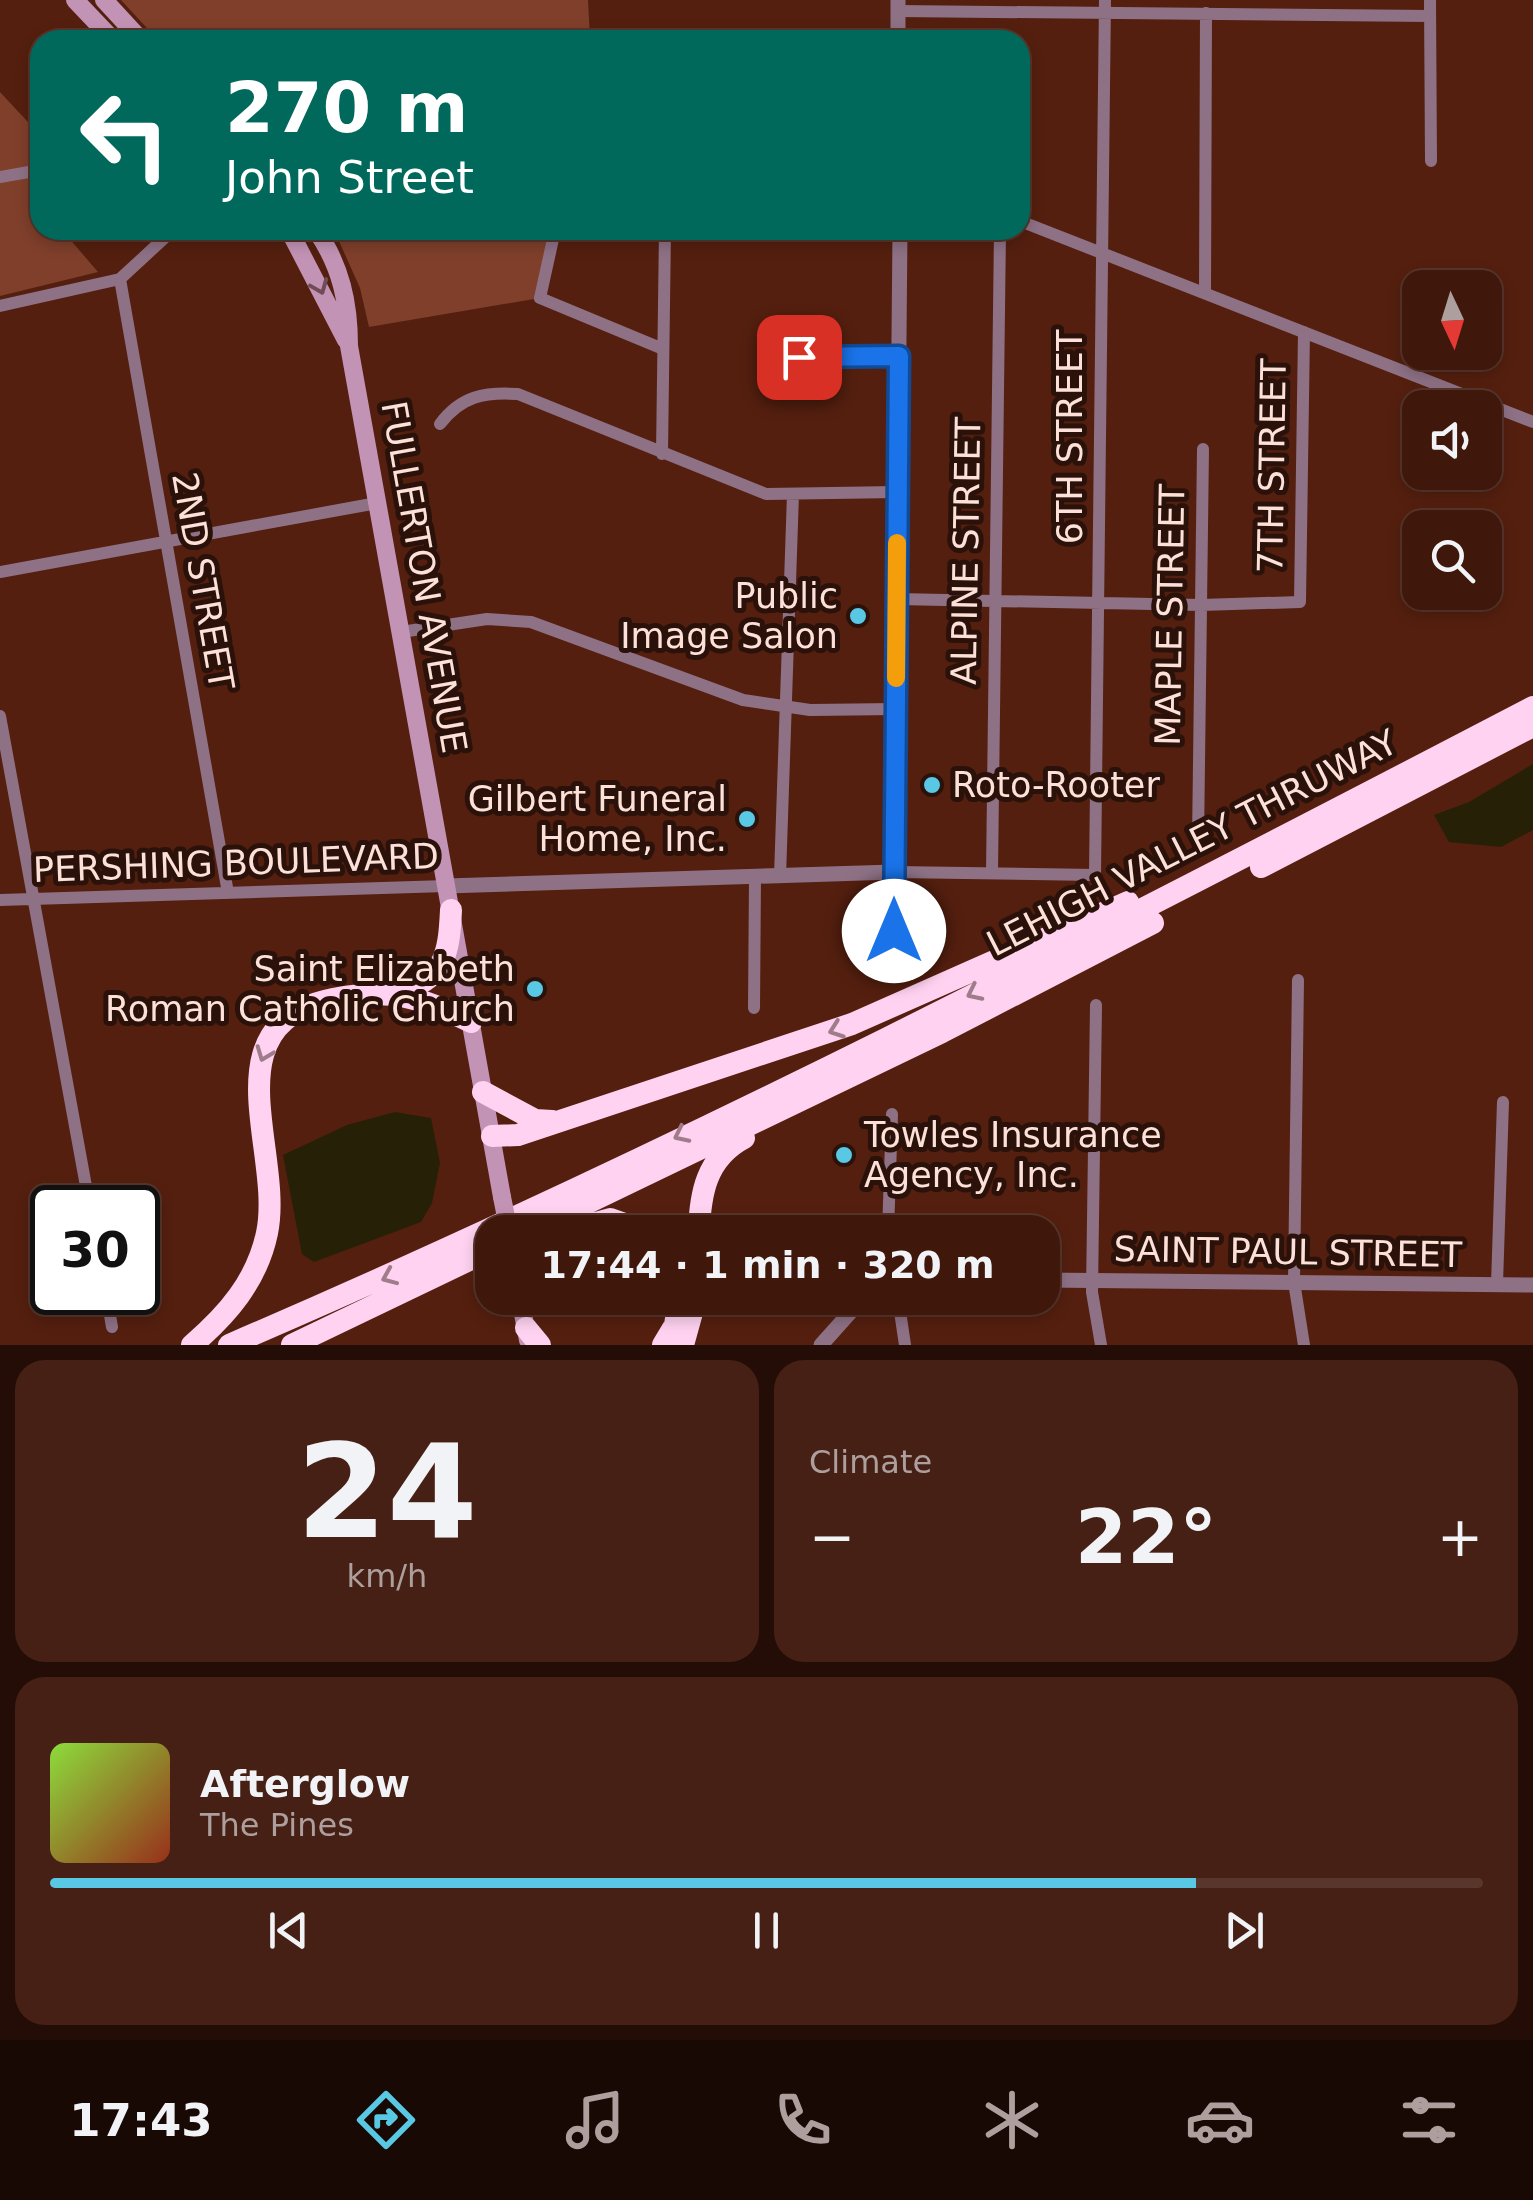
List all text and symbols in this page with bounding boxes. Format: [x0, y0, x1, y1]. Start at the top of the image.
text: 270 m [225, 67, 468, 149]
icon: left [60, 70, 190, 200]
text: John Street [225, 151, 474, 204]
north arrow [1402, 270, 1502, 370]
map controls [1402, 270, 1502, 610]
one-way arrow [309, 277, 329, 295]
pin [757, 315, 842, 400]
street label: 6TH STREET [1050, 329, 1090, 544]
icon: arrive [772, 330, 827, 385]
street label: 7TH STREET [1250, 358, 1294, 574]
button: sound [1402, 390, 1502, 490]
street label: FULLERTON AVENUE [373, 398, 475, 756]
street label: ALPINE STREET [944, 416, 988, 685]
street label: 2ND STREET [164, 469, 242, 693]
street label: MAPLE STREET [1148, 483, 1192, 746]
button: search [1402, 510, 1502, 610]
place label: Public Image Salon [620, 576, 838, 656]
marker: Public Image Salon [847, 605, 869, 627]
street label: LEHIGH VALLEY THRUWAY [980, 722, 1404, 964]
place label: Roto-Rooter [952, 765, 1160, 805]
marker: Roto-Rooter [921, 774, 943, 796]
place label: Gilbert Funeral Home, Inc. [468, 779, 727, 859]
marker: Gilbert Funeral Home, Inc. [736, 808, 758, 830]
street label: PERSHING BOULEVARD [32, 836, 440, 890]
position arrow [842, 879, 946, 983]
place label: Saint Elizabeth Roman Catholic Church [105, 949, 515, 1029]
marker: Saint Elizabeth Roman Catholic Church [524, 978, 546, 1000]
one-way arrow [966, 981, 984, 1001]
one-way arrow [829, 1018, 846, 1039]
one-way arrow [256, 1044, 276, 1061]
place label: Towles Insurance Agency, Inc. [863, 1115, 1162, 1195]
one-way arrow [674, 1123, 692, 1143]
marker: Towles Insurance Agency, Inc. [833, 1144, 855, 1166]
speed limit sign: 30 [30, 1185, 160, 1315]
street label: SAINT PAUL STREET [1113, 1229, 1463, 1275]
text: 17:44 · 1 min · 320 m [540, 1243, 995, 1287]
one-way arrow [381, 1265, 399, 1285]
text: 24 [297, 1416, 477, 1568]
text: Climate [809, 1443, 932, 1481]
text: 22° [1075, 1493, 1217, 1581]
text: − [809, 1505, 855, 1569]
text: + [1437, 1505, 1483, 1569]
text: km/h [347, 1557, 427, 1595]
text: Afterglow [200, 1762, 410, 1806]
text: The Pines [200, 1806, 354, 1844]
icon: previous [261, 1903, 316, 1958]
icon: pause [739, 1903, 794, 1958]
icon: next [1217, 1903, 1272, 1958]
icon: directions [351, 2085, 421, 2155]
icon: music [560, 2085, 630, 2155]
icon: phone [768, 2085, 838, 2155]
icon: climate [977, 2085, 1047, 2155]
icon: car [1185, 2085, 1255, 2155]
icon: filters [1394, 2085, 1464, 2155]
text: 17:43 [69, 2094, 213, 2147]

